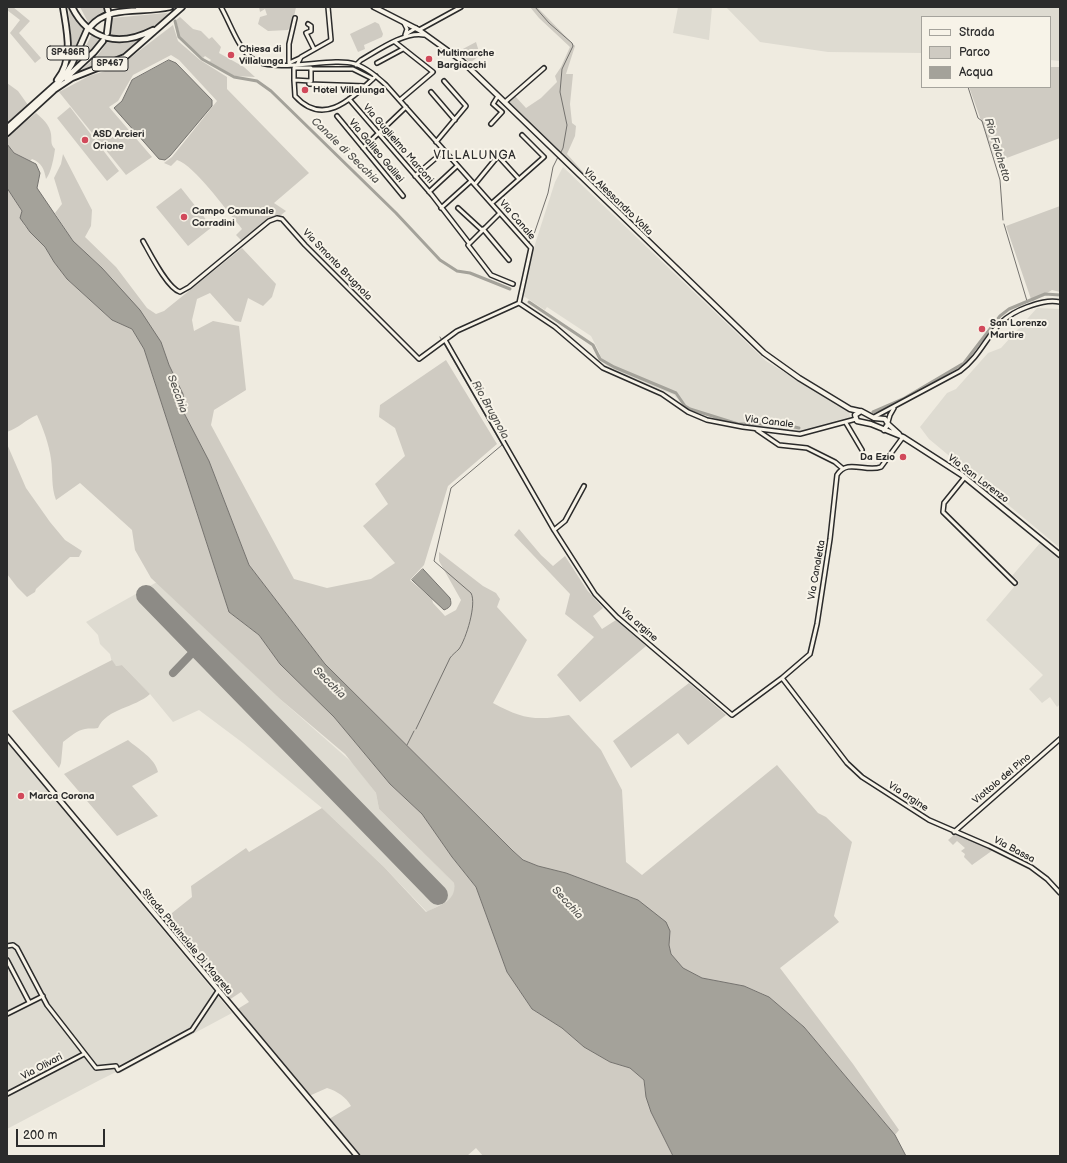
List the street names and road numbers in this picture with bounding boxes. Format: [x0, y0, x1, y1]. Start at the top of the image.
road number: SP486R [47, 46, 89, 60]
road number: SP467 [92, 57, 128, 71]
street label: Via Guglielmo Marconi [360, 102, 436, 186]
street label: Via Galileo Galilei [346, 117, 406, 185]
street label: Via Alessandro Volta [581, 166, 655, 238]
street label: Via Canale [496, 198, 538, 242]
street label: Via Smonto Brugnola [300, 227, 374, 303]
street label: Via Canale [744, 413, 794, 431]
street label: Via San Lorenzo [945, 452, 1011, 506]
street label: Via Canaletta [806, 539, 828, 601]
street label: Via argine [618, 606, 660, 644]
street label: Viottolo del Pino [970, 751, 1034, 807]
street label: Via argine [886, 780, 930, 814]
street label: Via Bassa [991, 834, 1037, 866]
street label: Strada Provinciale Di Magreta [139, 887, 235, 997]
street label: Via Olivari [19, 1051, 65, 1083]

